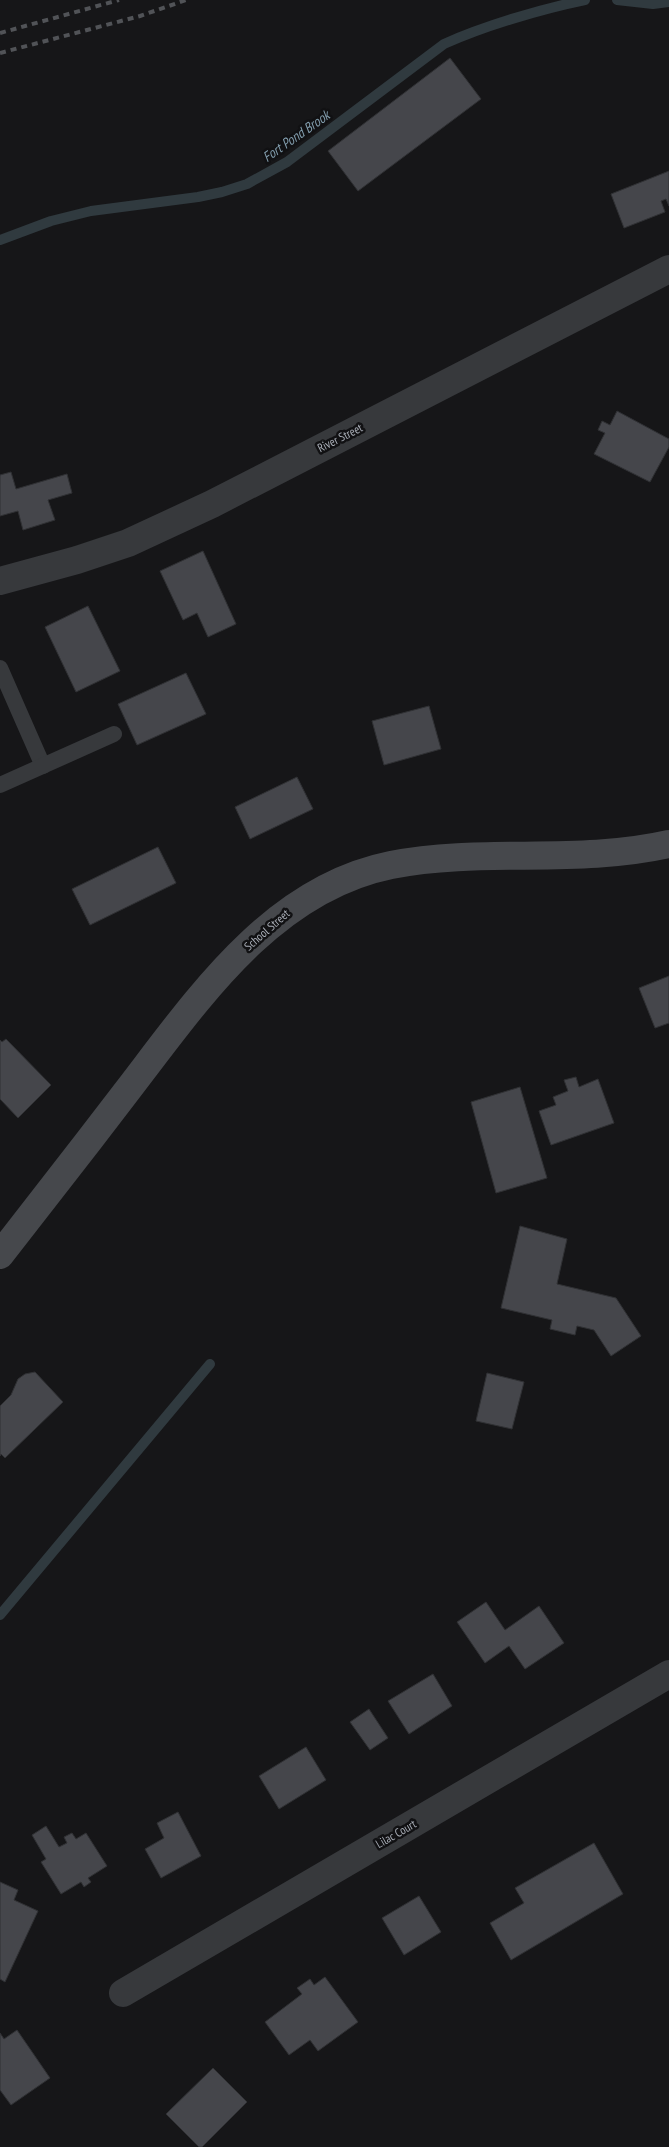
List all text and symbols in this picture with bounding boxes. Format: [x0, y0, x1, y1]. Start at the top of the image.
water label: Fort Pond Brook [259, 105, 334, 166]
street label: River Street [315, 420, 365, 455]
street label: School Street [241, 905, 293, 953]
street label: Lilac Court [373, 1816, 419, 1851]

